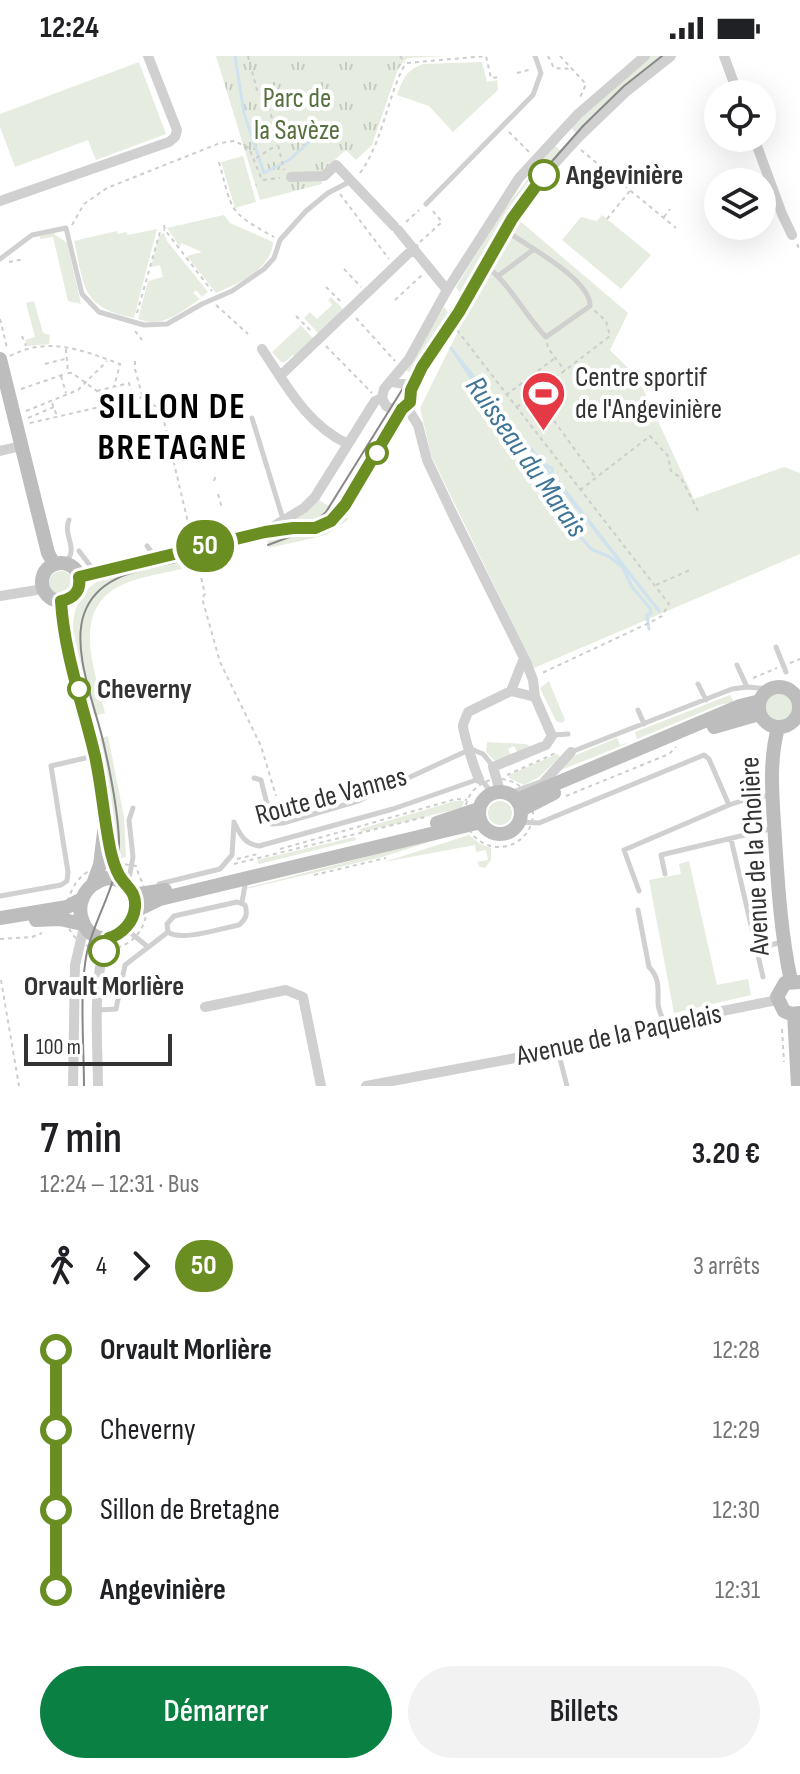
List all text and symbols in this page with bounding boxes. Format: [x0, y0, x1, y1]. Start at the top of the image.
text: 12:24 [40, 10, 99, 46]
map controls [704, 80, 776, 240]
button: locate [704, 80, 776, 152]
park label: Parc de la Savèze [254, 82, 340, 147]
place label: Angevinière [565, 159, 683, 192]
marker: Angevinière [529, 160, 559, 190]
button: layers [704, 168, 776, 240]
place label: Centre sportif de l'Angevinière [575, 361, 722, 426]
sports icon: Centre sportif de l'Angevinière [520, 369, 568, 432]
water label: Ruisseau du Marais [457, 370, 595, 545]
district label: SILLON DE BRETAGNE [98, 386, 248, 470]
unlabelled marker [366, 442, 388, 464]
line badge: 50 [169, 520, 241, 572]
text: 50 [192, 529, 218, 562]
place label: Cheverny [97, 673, 192, 706]
marker: Cheverny [68, 678, 90, 700]
street label: Avenue de la Cholière [733, 756, 777, 957]
street label: Route de Vannes [252, 760, 410, 832]
marker: Orvault Morlière [89, 936, 119, 966]
place label: Orvault Morlière [24, 970, 184, 1003]
street label: Avenue de la Paquelais [512, 997, 725, 1073]
scale bar [24, 1030, 172, 1066]
text: 100 m [36, 1034, 81, 1061]
text: 7 min [40, 1112, 122, 1165]
text: 3.20 € [692, 1136, 760, 1172]
text: 12:24 – 12:31 · Bus [40, 1169, 199, 1200]
icon: walk [40, 1244, 84, 1288]
icon: forward [119, 1244, 163, 1288]
text: 50 [191, 1249, 217, 1282]
text: 4 [96, 1251, 107, 1282]
text: 3 arrêts [693, 1251, 760, 1282]
text: Orvault Morlière [100, 1332, 272, 1368]
text: 12:28 [713, 1335, 760, 1366]
text: Cheverny [100, 1412, 196, 1448]
text: 12:29 [713, 1415, 760, 1446]
text: Sillon de Bretagne [100, 1492, 280, 1528]
text: 12:30 [712, 1495, 760, 1526]
text: Angevinière [100, 1572, 226, 1608]
text: 12:31 [715, 1575, 760, 1606]
button: Démarrer [40, 1666, 392, 1758]
button: Billets [408, 1666, 760, 1758]

